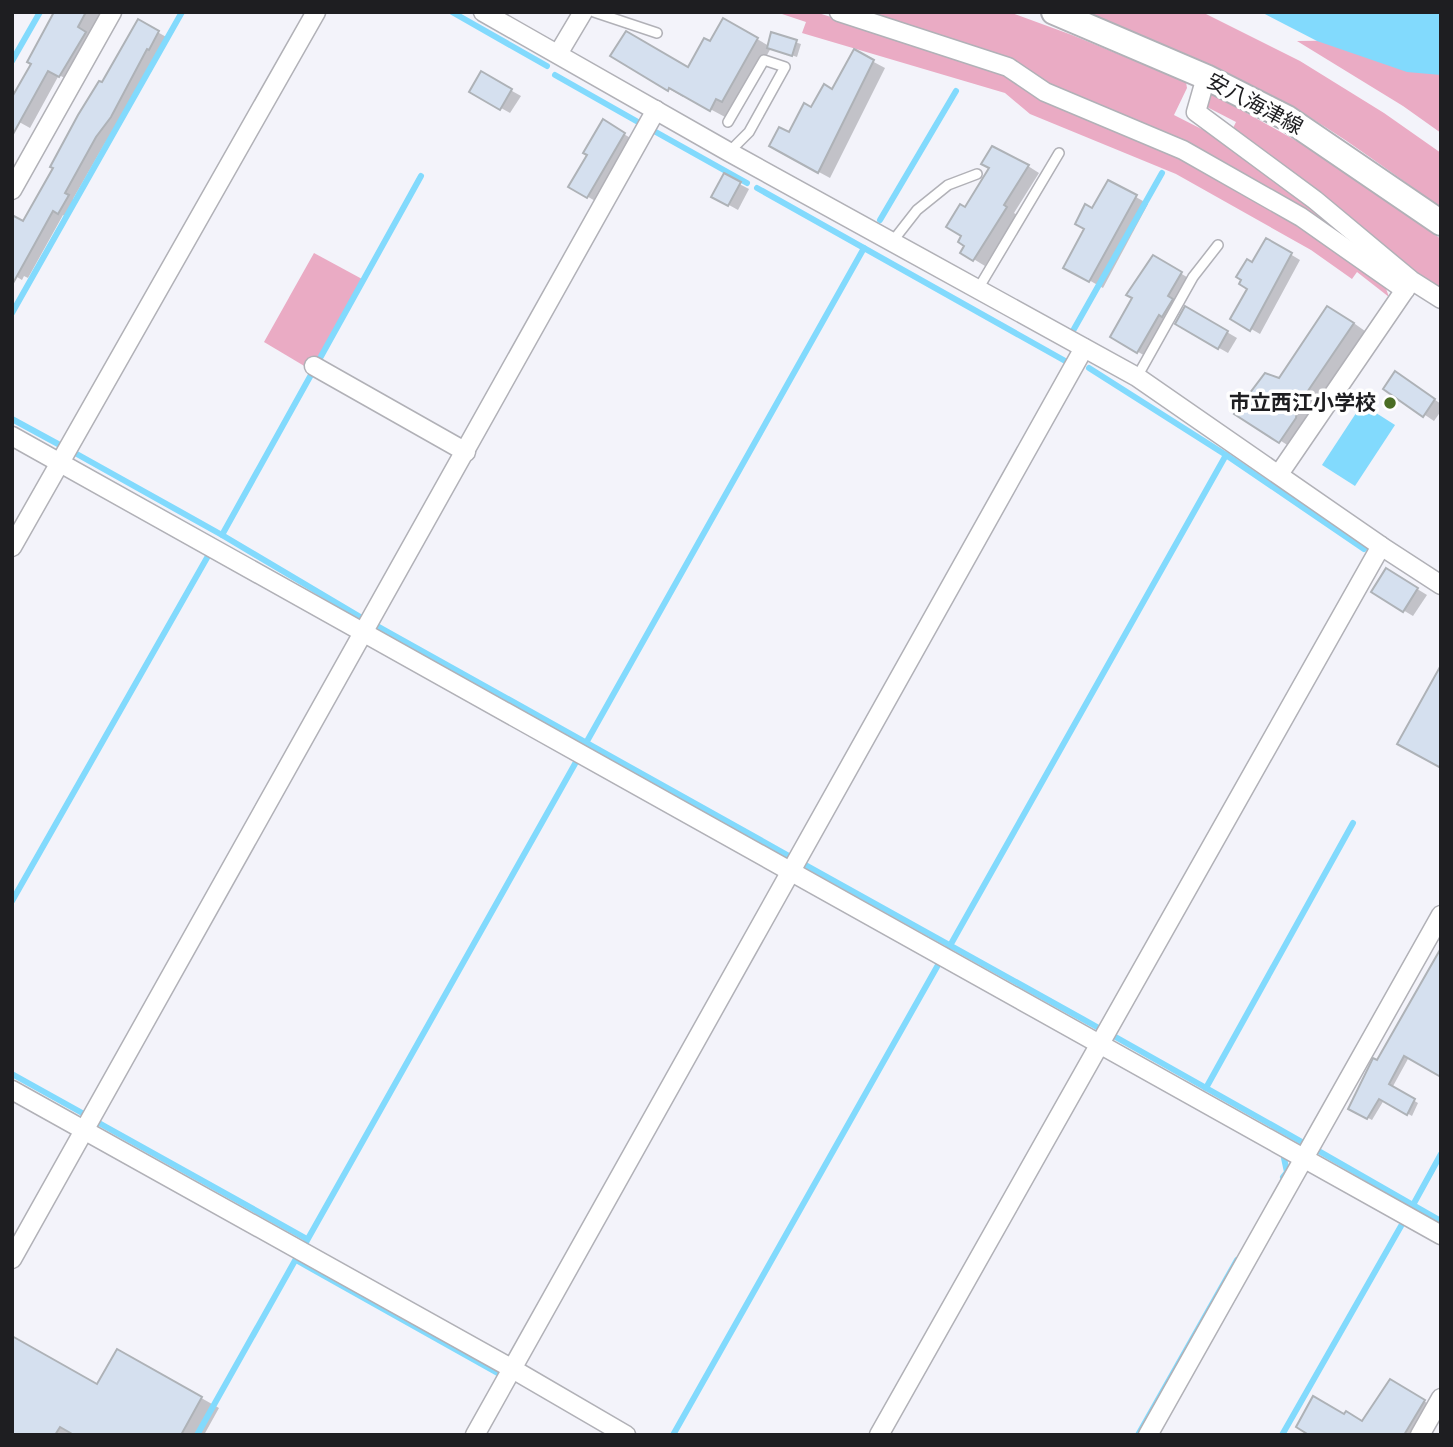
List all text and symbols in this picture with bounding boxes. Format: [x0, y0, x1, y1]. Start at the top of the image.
street label: 安八海津線 [1203, 69, 1307, 139]
place label: 市立西江小学校 [1229, 391, 1376, 415]
marker: 市立西江小学校 [1382, 395, 1398, 411]

